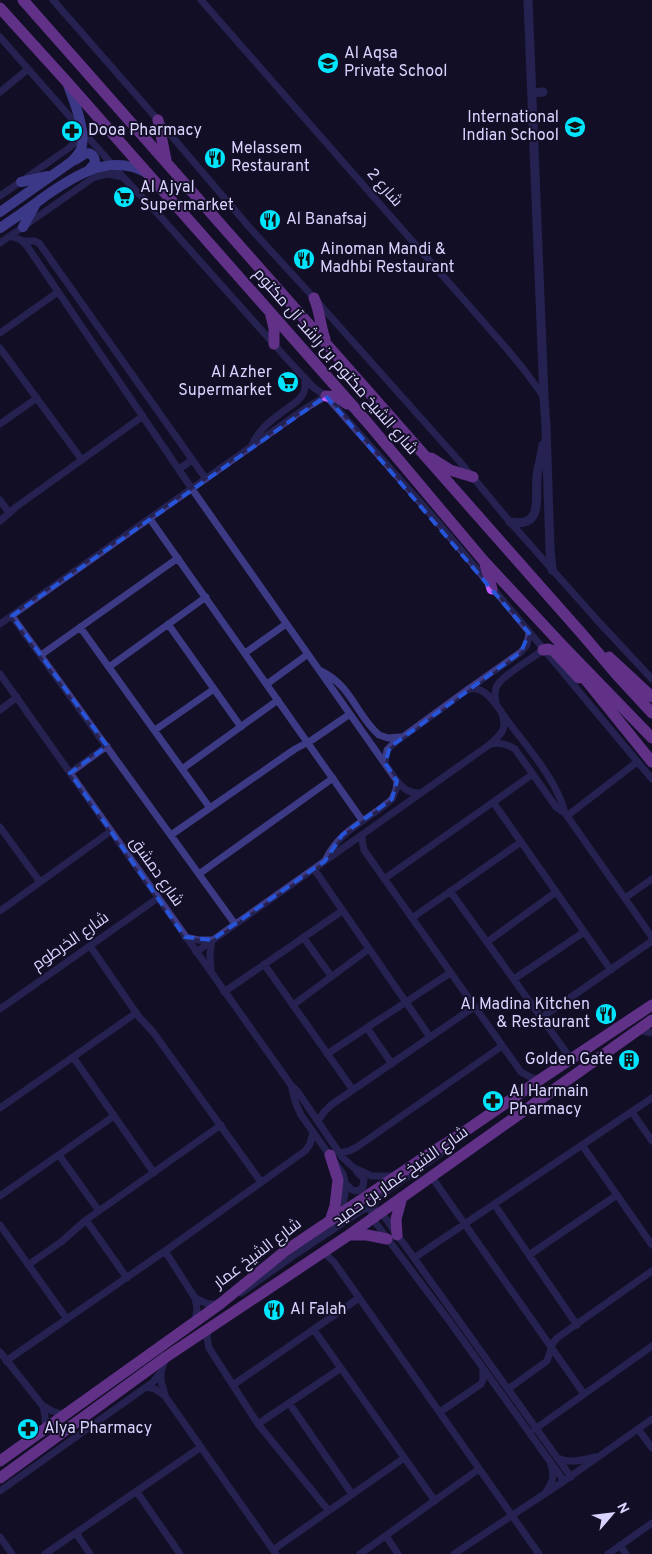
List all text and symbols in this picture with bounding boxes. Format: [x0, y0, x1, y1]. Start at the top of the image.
place label: Al Aqsa Private School [344, 44, 447, 82]
school or university icon: Al Aqsa Private School [316, 51, 340, 75]
place label: International Indian School [462, 108, 559, 146]
school or university icon: International Indian School [563, 115, 587, 139]
pharmacy icon: Dooa Pharmacy [60, 119, 84, 143]
place label: Dooa Pharmacy [88, 121, 202, 141]
place label: Melassem Restaurant [231, 139, 310, 177]
restaurant icon: Melassem Restaurant [203, 146, 227, 170]
street label: شارع 2 [362, 165, 406, 211]
place label: Al Ajyal Supermarket [140, 178, 234, 216]
supermarket icon: Al Ajyal Supermarket [112, 185, 136, 209]
restaurant icon: Al Banafsaj [258, 208, 282, 232]
place label: Al Banafsaj [286, 210, 367, 230]
place label: Ainoman Mandi & Madhbi Restaurant [320, 240, 455, 278]
restaurant icon: Ainoman Mandi & Madhbi Restaurant [292, 247, 316, 271]
street label: شارع الشيخ مكتوم بن راشد آل مكتوم [248, 264, 422, 460]
place label: Al Azher Supermarket [178, 363, 272, 401]
supermarket icon: Al Azher Supermarket [276, 370, 300, 394]
street label: شارع دمشق [125, 833, 187, 911]
street label: شارع الخرطوم [29, 908, 113, 976]
place label: Al Madina Kitchen & Restaurant [460, 995, 590, 1033]
restaurant icon: Al Madina Kitchen & Restaurant [594, 1002, 618, 1026]
building icon: Golden Gate [617, 1048, 641, 1072]
place label: Golden Gate [525, 1050, 613, 1070]
place label: Al Harmain Pharmacy [509, 1082, 588, 1120]
pharmacy icon: Al Harmain Pharmacy [481, 1089, 505, 1113]
street label: شارع الشيخ عمار بن حميد [329, 1123, 473, 1231]
street label: شارع الشيخ عمار [209, 1214, 306, 1294]
restaurant icon: Al Falah [262, 1298, 286, 1322]
place label: Al Falah [290, 1300, 347, 1320]
pharmacy icon: Alya Pharmacy [16, 1417, 40, 1441]
place label: Alya Pharmacy [44, 1419, 152, 1439]
north arrow [587, 1489, 637, 1539]
text: N [612, 1500, 632, 1517]

